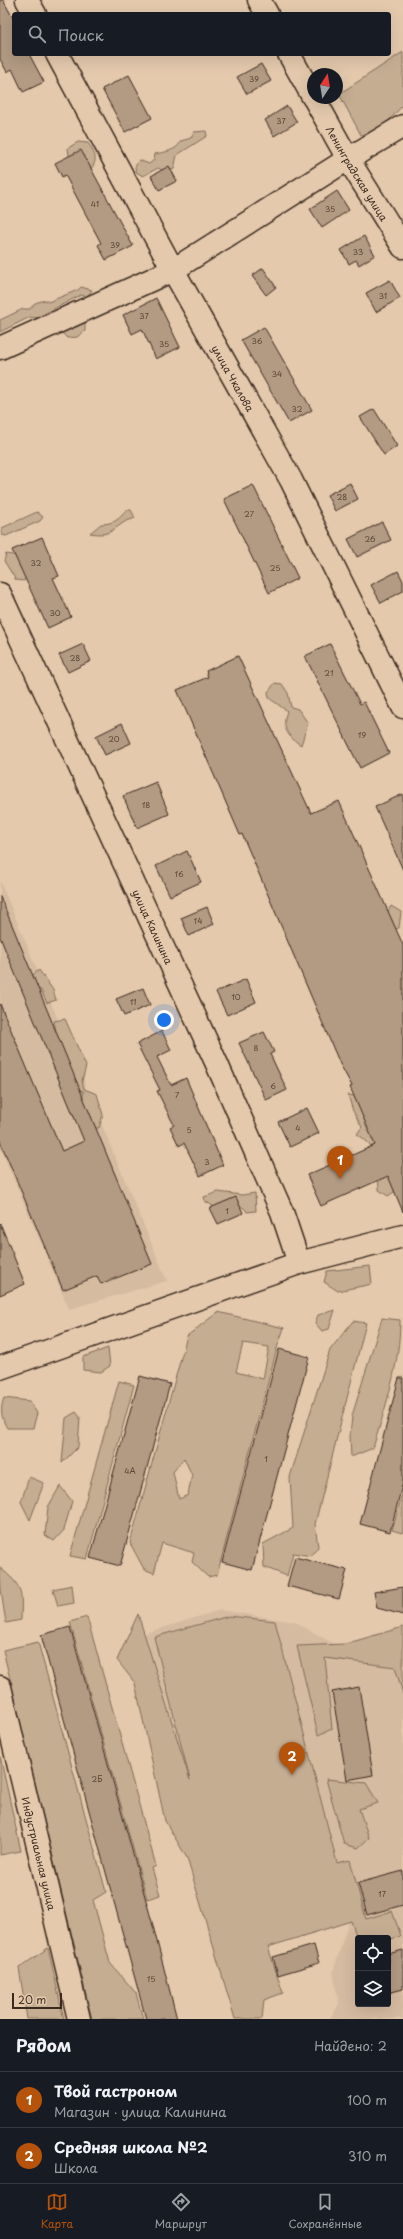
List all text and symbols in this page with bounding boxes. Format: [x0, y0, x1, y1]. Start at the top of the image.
search box [12, 12, 391, 56]
icon: search [26, 23, 48, 45]
text: Поиск [58, 23, 104, 46]
north arrow [307, 68, 343, 104]
house number: 39 [249, 73, 259, 85]
house number: 37 [276, 115, 286, 127]
street label: Ленинградская улица [323, 123, 393, 224]
house number: 41 [91, 198, 99, 210]
house number: 35 [325, 203, 335, 215]
house number: 39 [110, 239, 120, 251]
house number: 33 [353, 246, 363, 258]
house number: 31 [379, 290, 387, 302]
house number: 37 [139, 310, 149, 322]
house number: 36 [252, 335, 263, 347]
house number: 35 [159, 338, 169, 350]
street label: улица Чкалова [209, 342, 259, 415]
house number: 34 [272, 368, 282, 380]
house number: 32 [292, 403, 303, 415]
house number: 28 [337, 491, 347, 503]
house number: 27 [244, 508, 254, 520]
house number: 26 [365, 533, 376, 545]
house number: 32 [31, 557, 42, 569]
house number: 25 [270, 562, 280, 574]
house number: 30 [49, 607, 61, 619]
house number: 28 [70, 652, 80, 664]
house number: 21 [324, 667, 334, 679]
house number: 19 [358, 729, 366, 741]
house number: 20 [108, 733, 120, 745]
house number: 18 [142, 799, 150, 811]
house number: 16 [174, 868, 184, 880]
street label: улица Калинина [130, 886, 177, 967]
house number: 14 [194, 915, 202, 927]
house number: 10 [231, 991, 241, 1003]
house number: 11 [130, 996, 136, 1008]
your location [154, 1010, 174, 1030]
house number: 8 [254, 1042, 259, 1054]
house number: 6 [270, 1080, 276, 1092]
house number: 7 [175, 1089, 180, 1101]
house number: 4 [295, 1122, 301, 1134]
house number: 5 [186, 1124, 192, 1136]
pin: 1 [327, 1146, 353, 1179]
house number: 3 [204, 1156, 210, 1168]
house number: 1 [225, 1205, 229, 1217]
house number: 1 [264, 1453, 268, 1465]
house number: 4А [124, 1465, 136, 1477]
pin: 2 [279, 1742, 305, 1775]
house number: 2Б [92, 1773, 102, 1785]
street label: Индустриальная улица [19, 1795, 60, 1912]
house number: 17 [378, 1888, 387, 1900]
map controls [355, 1935, 391, 2007]
button: locate [355, 1935, 391, 1971]
button: layers [355, 1971, 391, 2007]
house number: 15 [147, 1973, 155, 1985]
scale bar [12, 1991, 62, 2010]
text: 20 m [18, 1991, 46, 2008]
text: Рядом [16, 2032, 71, 2058]
text: Найдено: 2 [314, 2036, 387, 2055]
text: Твой гастроном [54, 2079, 177, 2102]
text: 1 [26, 2090, 32, 2109]
text: 100 m [347, 2090, 387, 2109]
text: Магазин · улица Калинина [54, 2102, 226, 2121]
text: Средняя школа №2 [54, 2135, 207, 2158]
text: 2 [24, 2146, 34, 2165]
text: 310 m [348, 2146, 387, 2165]
text: Школа [54, 2158, 98, 2177]
tab: Карта [41, 2191, 73, 2232]
tab: Маршрут [155, 2191, 207, 2232]
tab: Сохранённые [289, 2191, 362, 2232]

